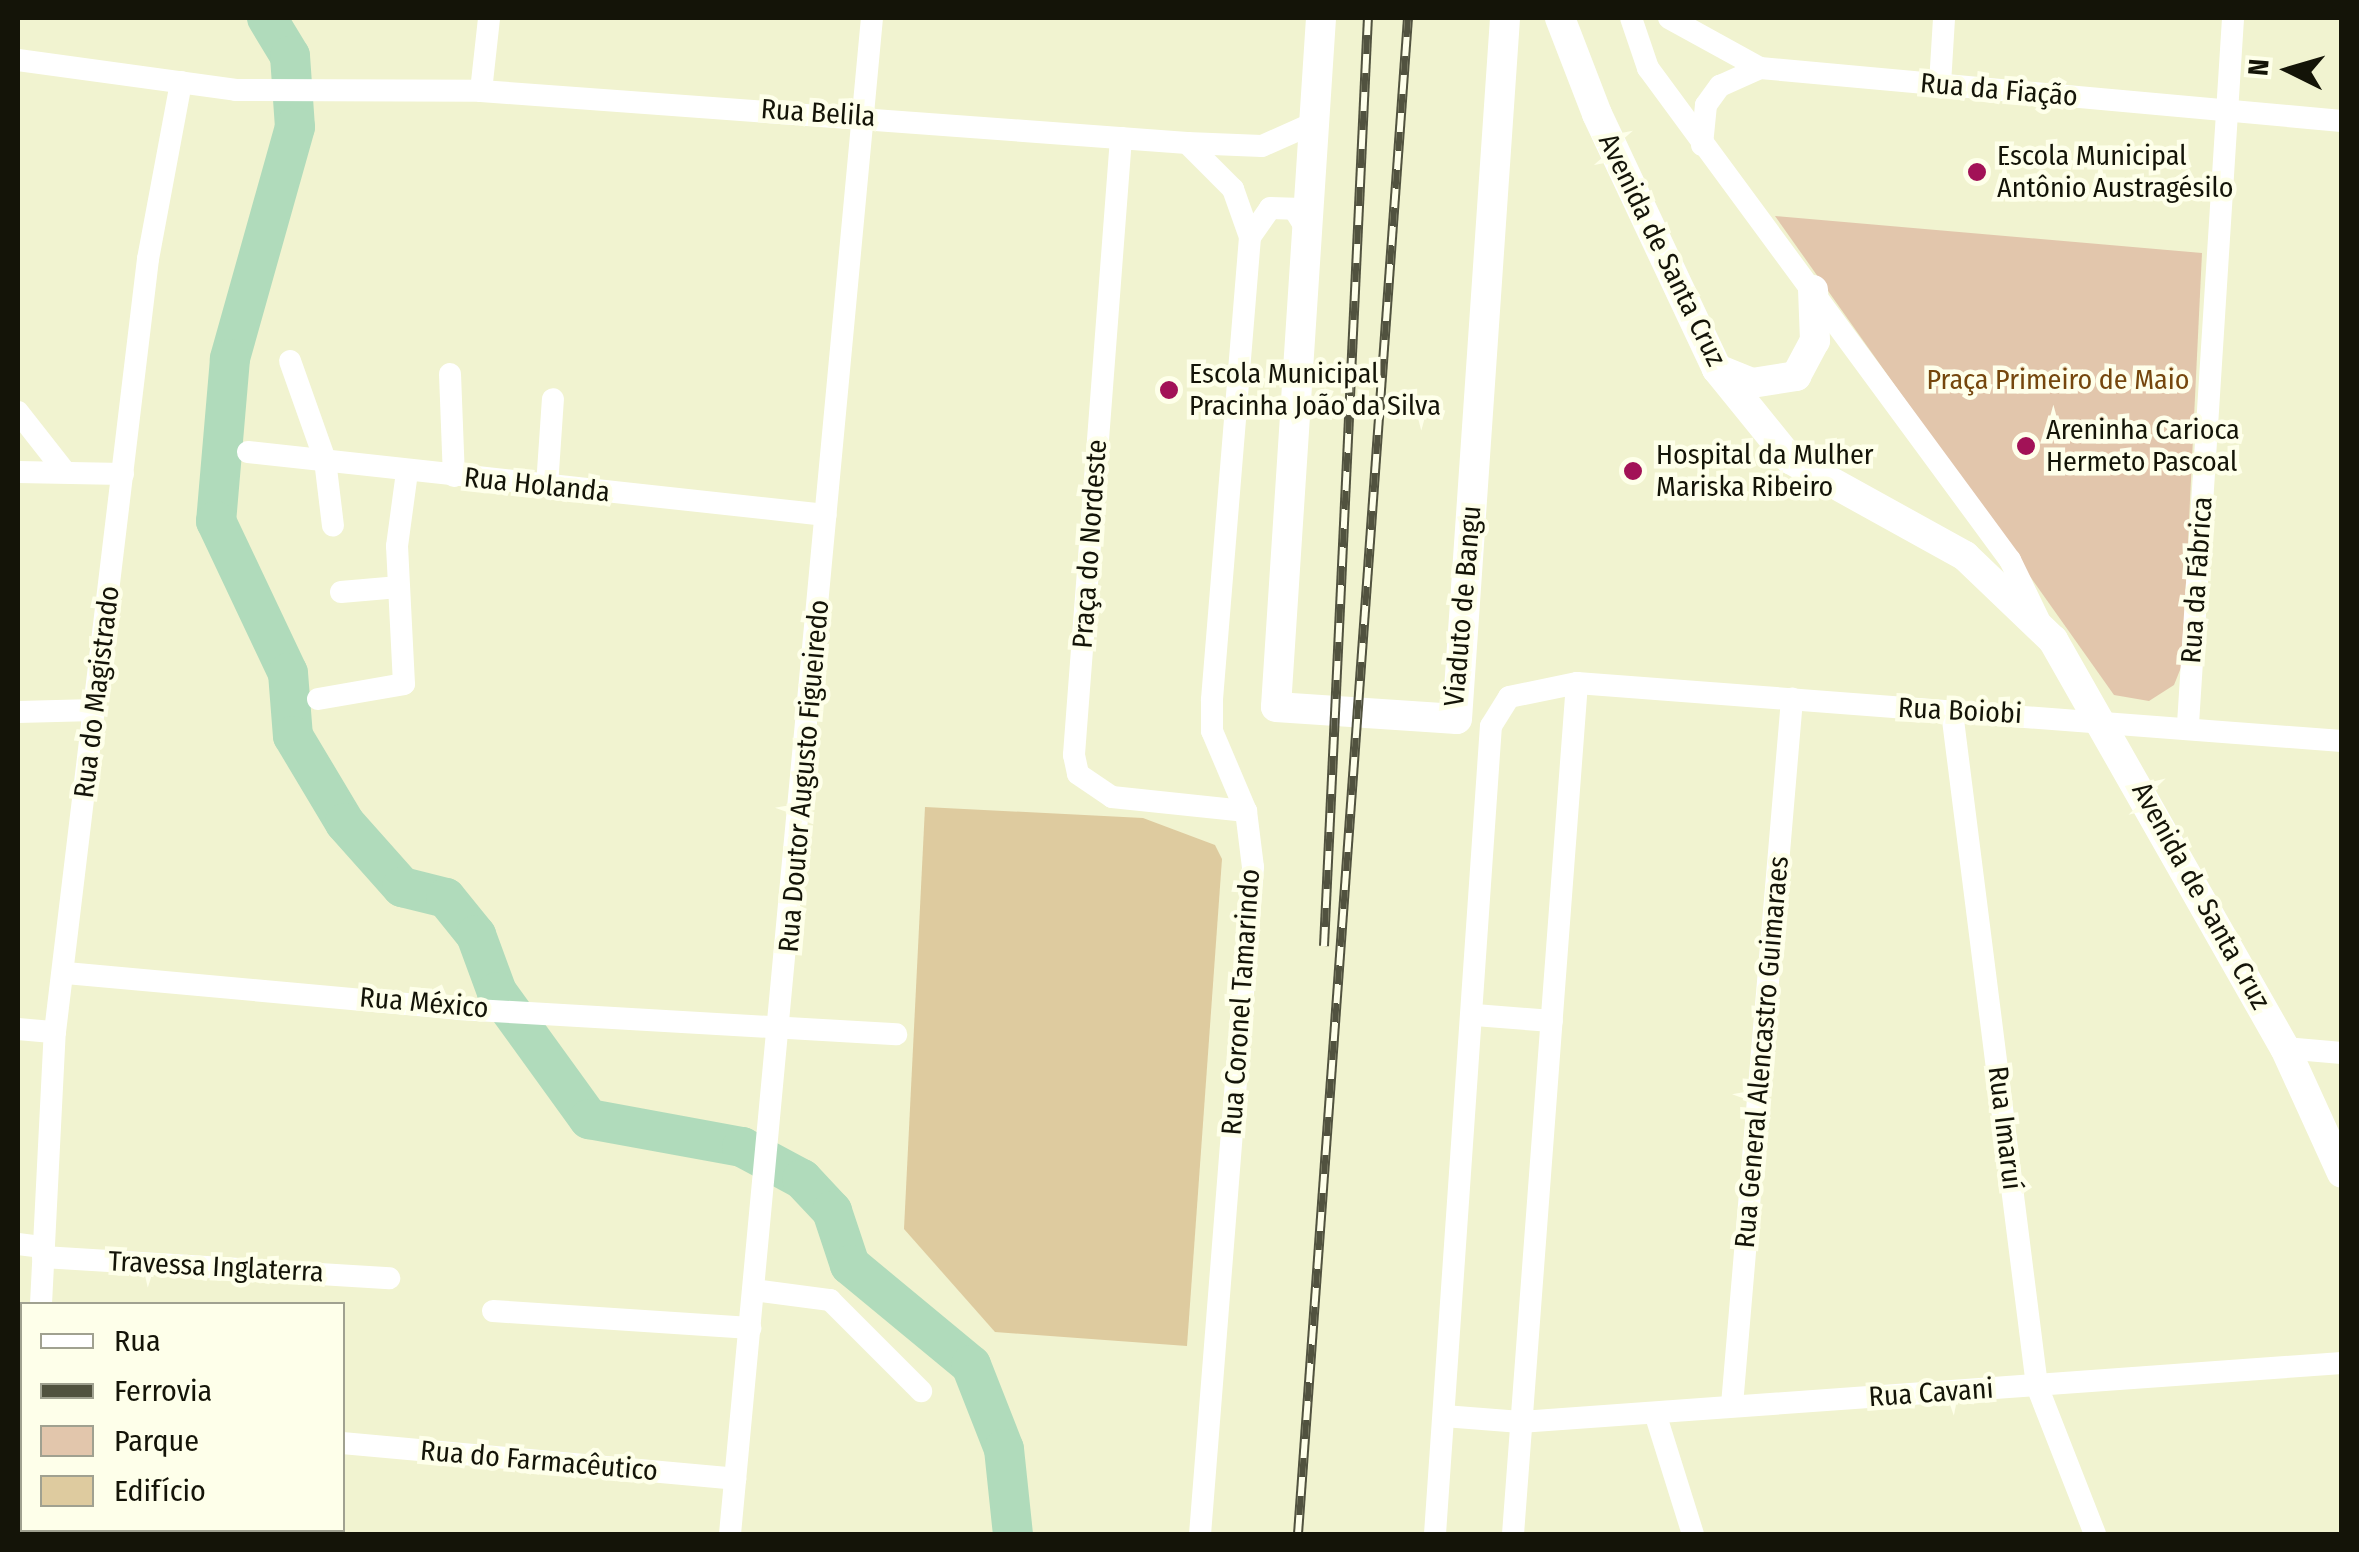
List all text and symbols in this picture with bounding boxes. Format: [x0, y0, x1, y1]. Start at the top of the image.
north arrow [2239, 20, 2339, 120]
text: N [2241, 58, 2276, 77]
street label: Rua da Fiação [1919, 66, 2079, 114]
street label: Rua Belila [760, 92, 876, 134]
street label: Avenida de Santa Cruz [1591, 128, 1733, 372]
place label: Escola Municipal Antônio Austragésilo [1997, 139, 2233, 205]
marker: Escola Municipal Antônio Austragésilo [1966, 161, 1988, 183]
place label: Escola Municipal Pracinha João da Silva [1189, 357, 1441, 423]
park label: Praça Primeiro de Maio [1926, 363, 2190, 397]
marker: Escola Municipal Pracinha João da Silva [1158, 379, 1180, 401]
place label: Areninha Carioca Hermeto Pascoal [2046, 413, 2240, 479]
marker: Areninha Carioca Hermeto Pascoal [2015, 435, 2037, 457]
place label: Hospital da Mulher Mariska Ribeiro [1656, 438, 1874, 504]
street label: Praça do Nordeste [1066, 439, 1114, 649]
marker: Hospital da Mulher Mariska Ribeiro [1620, 458, 1646, 484]
street label: Rua Holanda [462, 461, 612, 509]
street label: Rua da Fábrica [2174, 496, 2220, 664]
street label: Viaduto de Bangu [1437, 504, 1489, 708]
street label: Rua do Magistrado [67, 584, 127, 800]
street label: Rua Doutor Augusto Figueiredo [772, 598, 836, 954]
street label: Rua Boiobi [1897, 691, 2023, 731]
street label: Avenida de Santa Cruz [2125, 777, 2277, 1015]
street label: Rua General Alencastro Guimaraes [1728, 854, 1796, 1250]
street label: Rua Coronel Tamarindo [1215, 868, 1267, 1136]
street label: Rua México [358, 981, 490, 1025]
street label: Rua Imaruí [1981, 1064, 2029, 1192]
street label: Travessa Inglaterra [108, 1245, 324, 1289]
legend [20, 1302, 345, 1532]
text: Rua [114, 1323, 161, 1359]
street label: Rua Cavani [1867, 1372, 1995, 1414]
text: Ferrovia [114, 1373, 212, 1409]
text: Parque [114, 1423, 199, 1459]
street label: Rua do Farmacêutico [419, 1434, 659, 1488]
text: Edifício [114, 1473, 206, 1509]

